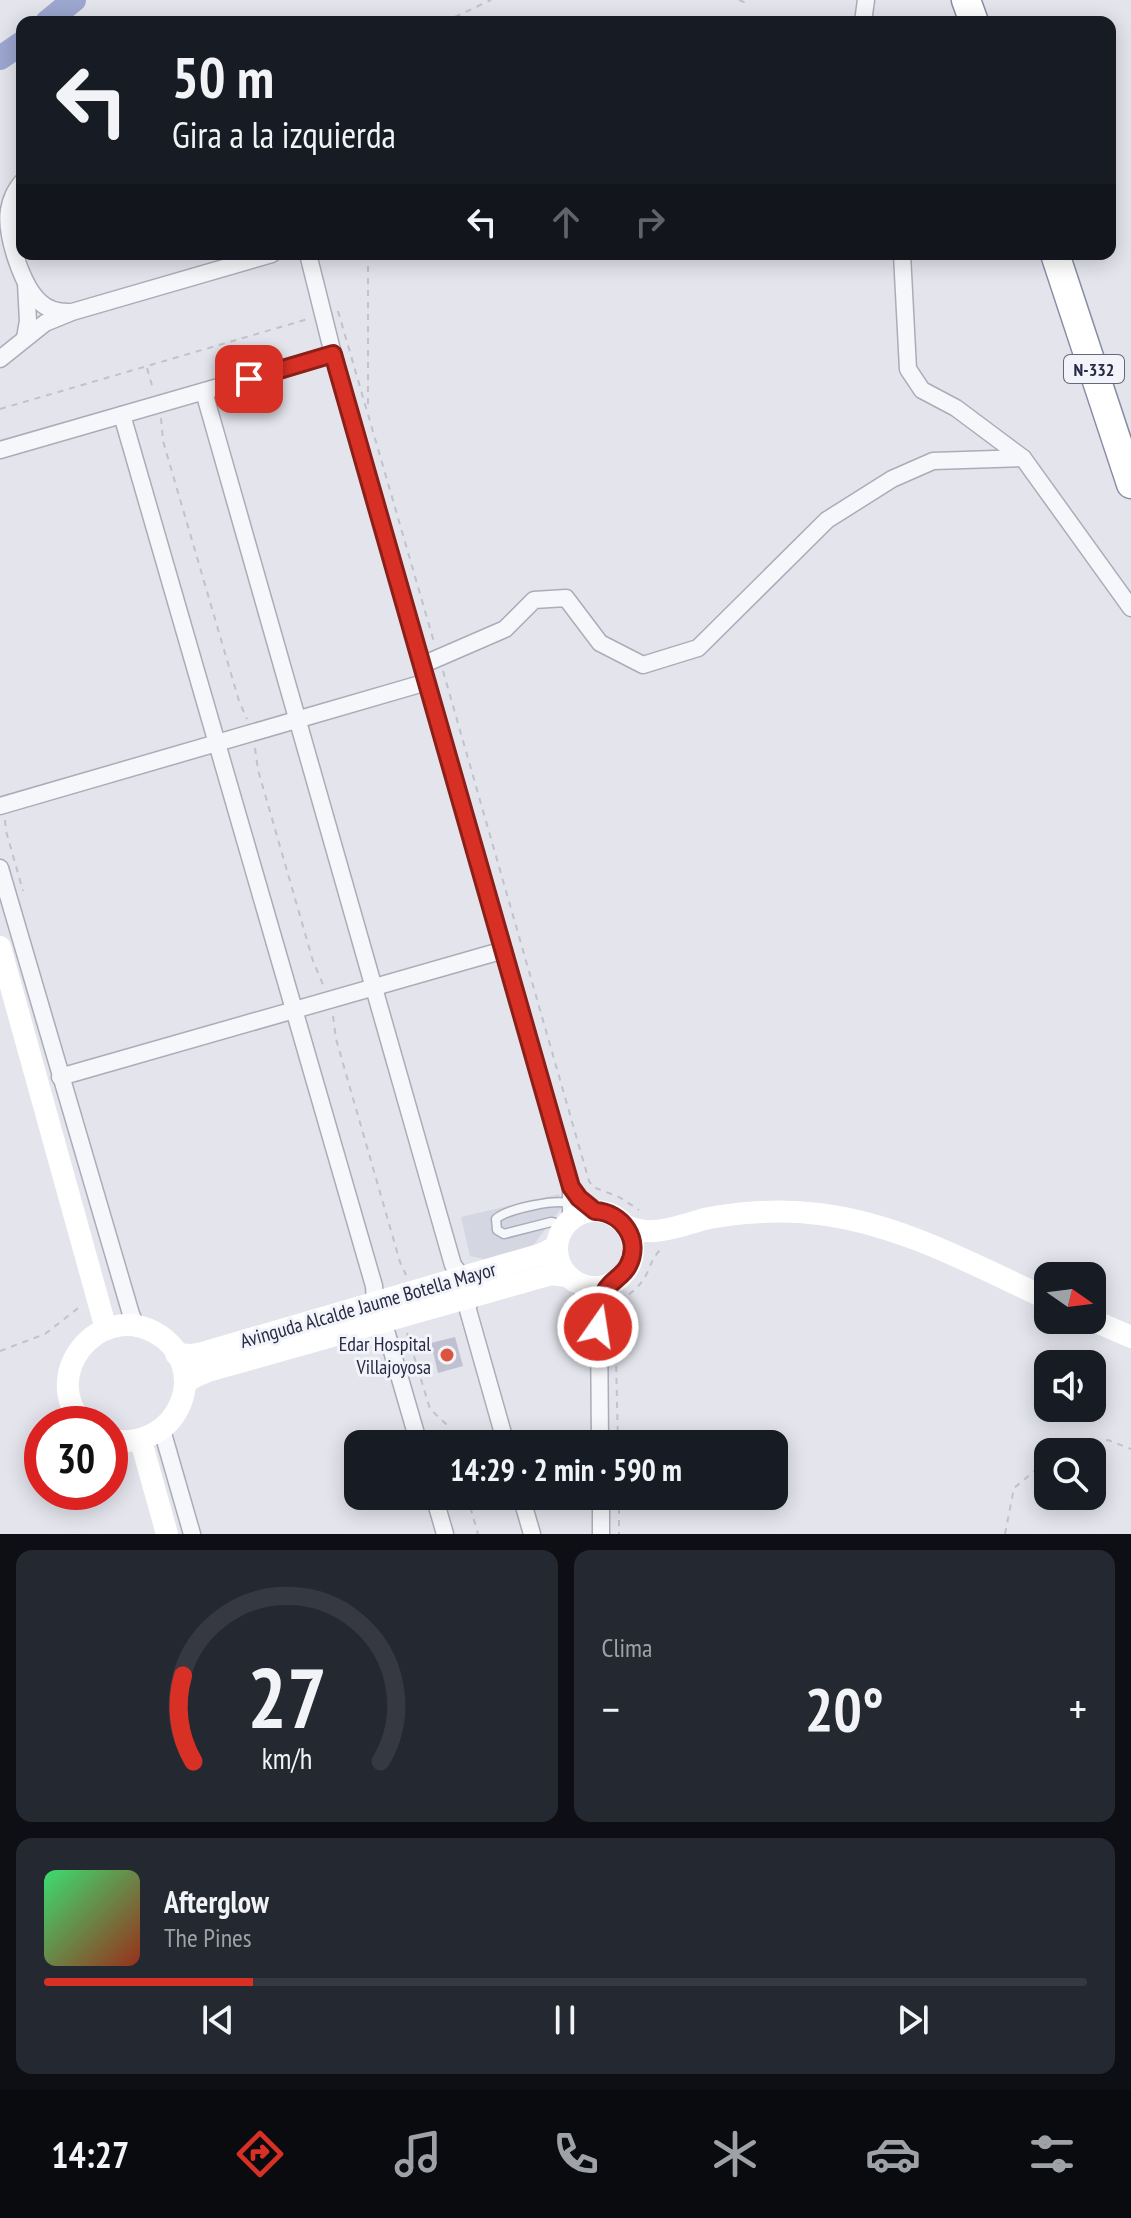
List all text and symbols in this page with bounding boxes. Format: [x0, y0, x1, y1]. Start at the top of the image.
text: 50 m [172, 41, 274, 113]
icon: left [40, 48, 144, 152]
text: Gira a la izquierda [172, 111, 396, 158]
icon: left [460, 200, 504, 244]
icon: ahead [544, 200, 588, 244]
icon: right [628, 200, 672, 244]
pin [215, 345, 283, 413]
road number: N-332 [1064, 355, 1124, 383]
icon: arrive [227, 357, 271, 401]
street label: Avinguda Alcalde Jaume Botella Mayor [237, 1256, 499, 1354]
north arrow [1034, 1262, 1106, 1334]
map controls [1034, 1262, 1106, 1510]
position arrow [556, 1285, 640, 1369]
place label: Edar Hospital Villajoyosa [339, 1331, 431, 1380]
marker: Edar Hospital Villajoyosa [438, 1346, 456, 1364]
button: sound [1034, 1350, 1106, 1422]
speed limit sign: 30 [24, 1406, 128, 1510]
button: search [1034, 1438, 1106, 1510]
text: 14:29 · 2 min · 590 m [450, 1450, 682, 1489]
text: Clima [602, 1631, 652, 1664]
text: 27 [247, 1643, 327, 1751]
text: 20° [805, 1670, 884, 1748]
text: − [602, 1680, 620, 1737]
text: + [1069, 1680, 1087, 1737]
text: km/h [261, 1740, 312, 1777]
text: Afterglow [164, 1882, 269, 1921]
text: The Pines [164, 1921, 252, 1954]
icon: previous [196, 1998, 240, 2042]
icon: pause [543, 1998, 587, 2042]
icon: next [891, 1998, 935, 2042]
icon: directions [232, 2126, 288, 2182]
icon: music [390, 2126, 446, 2182]
icon: phone [548, 2126, 604, 2182]
icon: climate [707, 2126, 763, 2182]
icon: car [865, 2126, 921, 2182]
icon: filters [1024, 2126, 1080, 2182]
text: 14:27 [51, 2131, 129, 2178]

